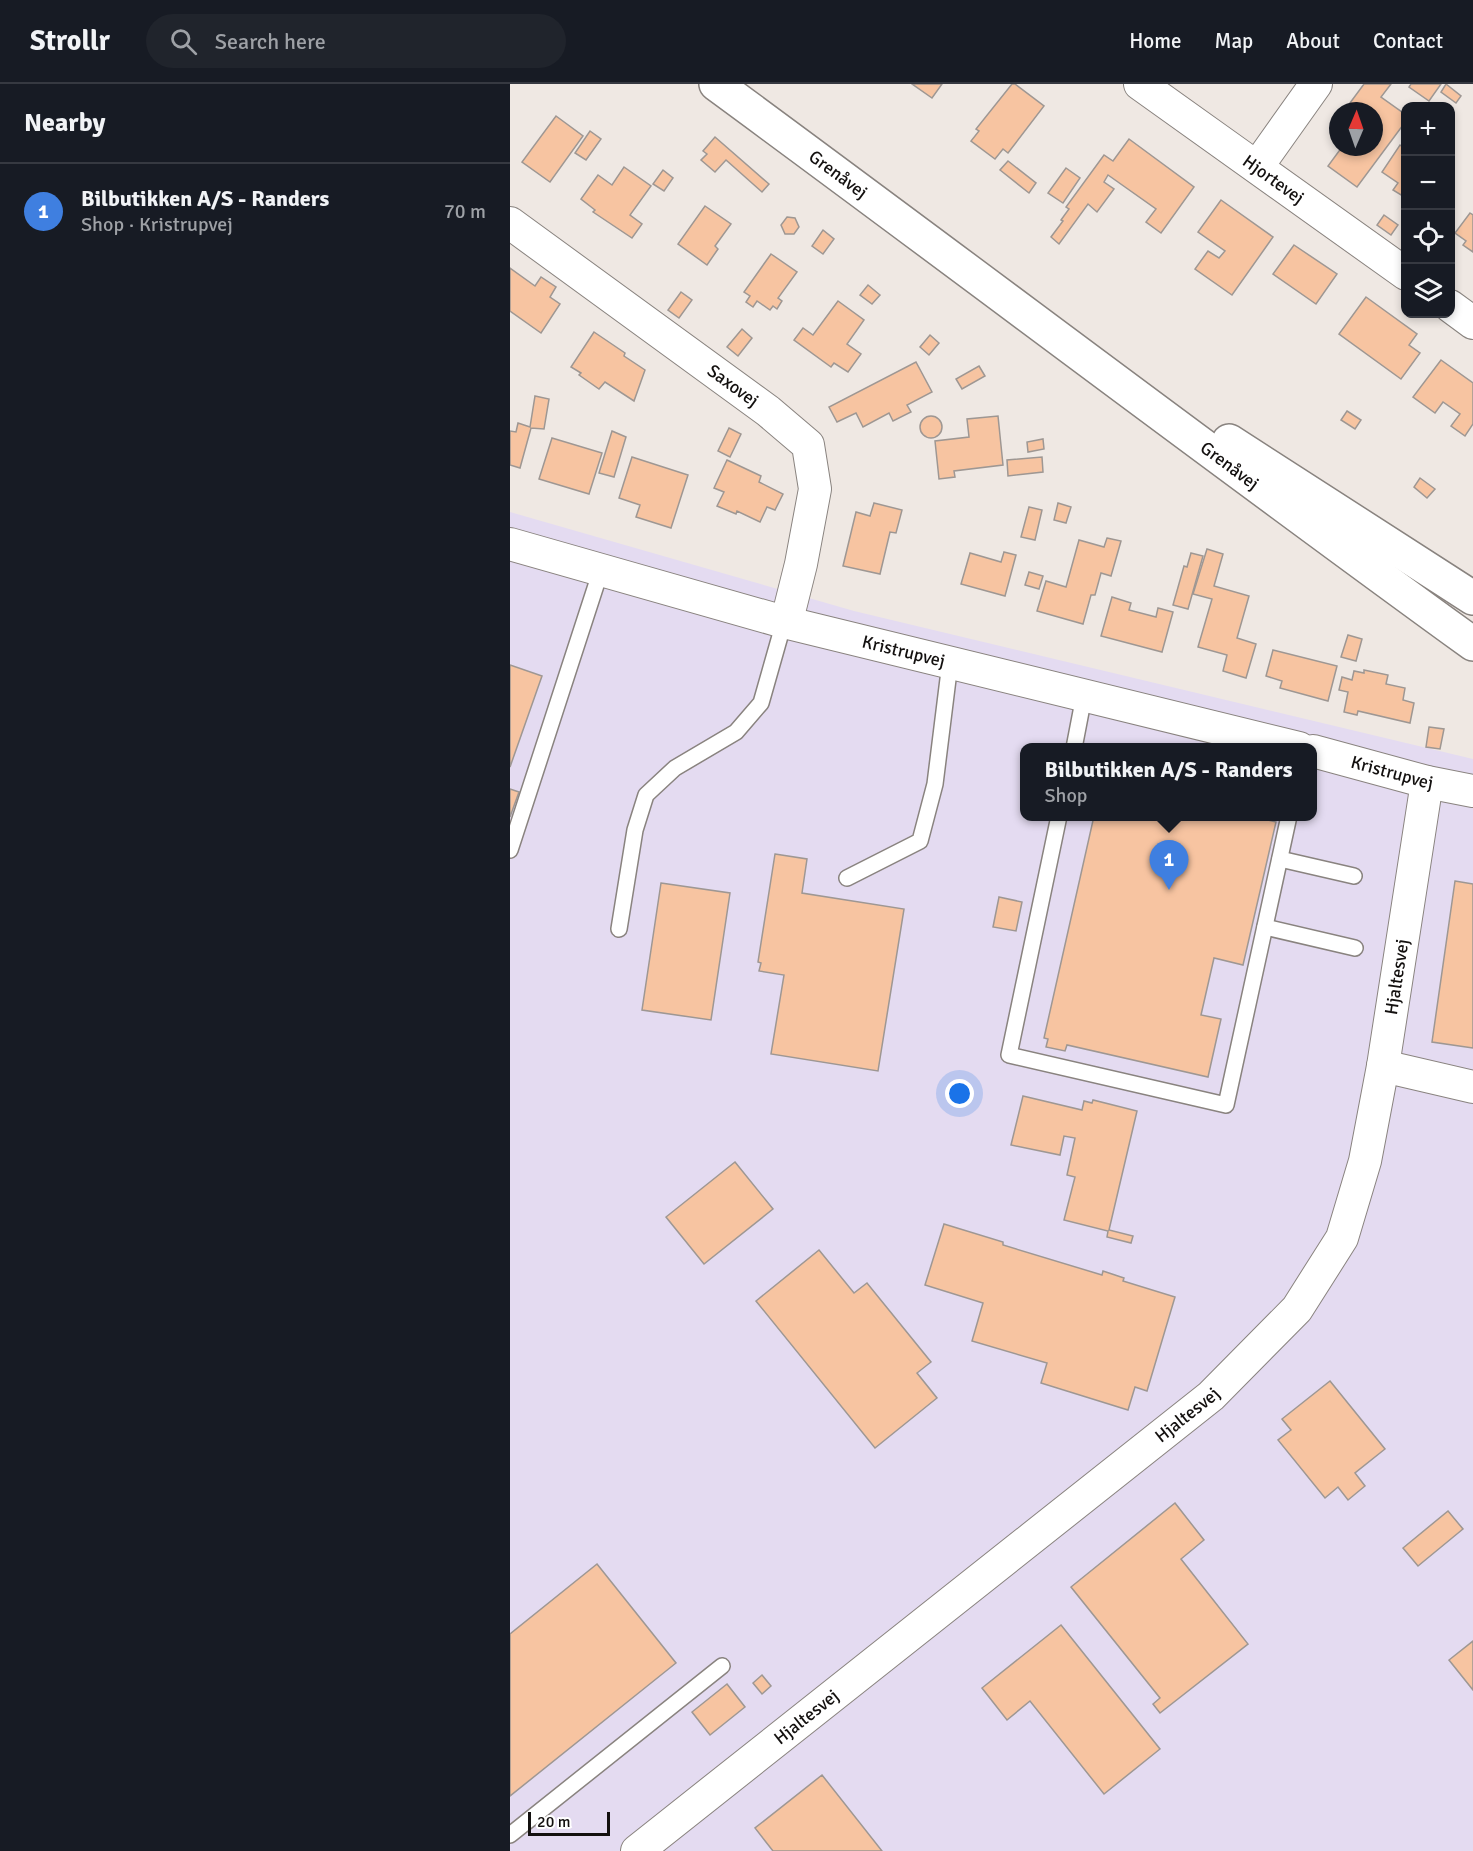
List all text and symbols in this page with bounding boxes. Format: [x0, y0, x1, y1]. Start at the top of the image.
search box [146, 14, 566, 68]
text: Strollr [30, 24, 110, 58]
icon: search [167, 25, 200, 58]
text: Search here [215, 28, 326, 55]
text: Home [1129, 28, 1182, 54]
text: Map [1215, 28, 1253, 54]
text: About [1286, 28, 1340, 54]
text: Contact [1373, 28, 1443, 54]
north arrow [1329, 102, 1383, 156]
map controls [1401, 102, 1455, 318]
button: + [1401, 102, 1455, 156]
text: Nearby [24, 107, 105, 139]
street label: Grenåvej [805, 145, 872, 203]
street label: Hjortevej [1238, 150, 1309, 209]
button: − [1401, 156, 1455, 210]
text: Bilbutikken A/S - Randers [81, 185, 329, 212]
text: 1 [38, 199, 49, 224]
text: 70 m [444, 199, 486, 224]
button: locate [1401, 210, 1455, 264]
text: Shop · Kristrupvej [81, 212, 233, 237]
button: layers [1401, 264, 1455, 318]
street label: Saxovej [703, 359, 763, 412]
street label: Grenåvej [1196, 437, 1264, 495]
street label: Kristrupvej [860, 631, 947, 672]
popup [1020, 743, 1317, 821]
street label: Kristrupvej [1348, 751, 1435, 794]
text: Bilbutikken A/S - Randers [1044, 756, 1293, 783]
text: Shop [1044, 783, 1087, 808]
pin: 1 [1150, 840, 1188, 890]
street label: Hjaltesvej [1380, 938, 1414, 1016]
your location [945, 1079, 974, 1108]
street label: Hjaltesvej [1150, 1383, 1224, 1447]
street label: Hjaltesvej [770, 1684, 843, 1749]
scale bar [528, 1809, 610, 1836]
text: 20 m [537, 1812, 571, 1832]

